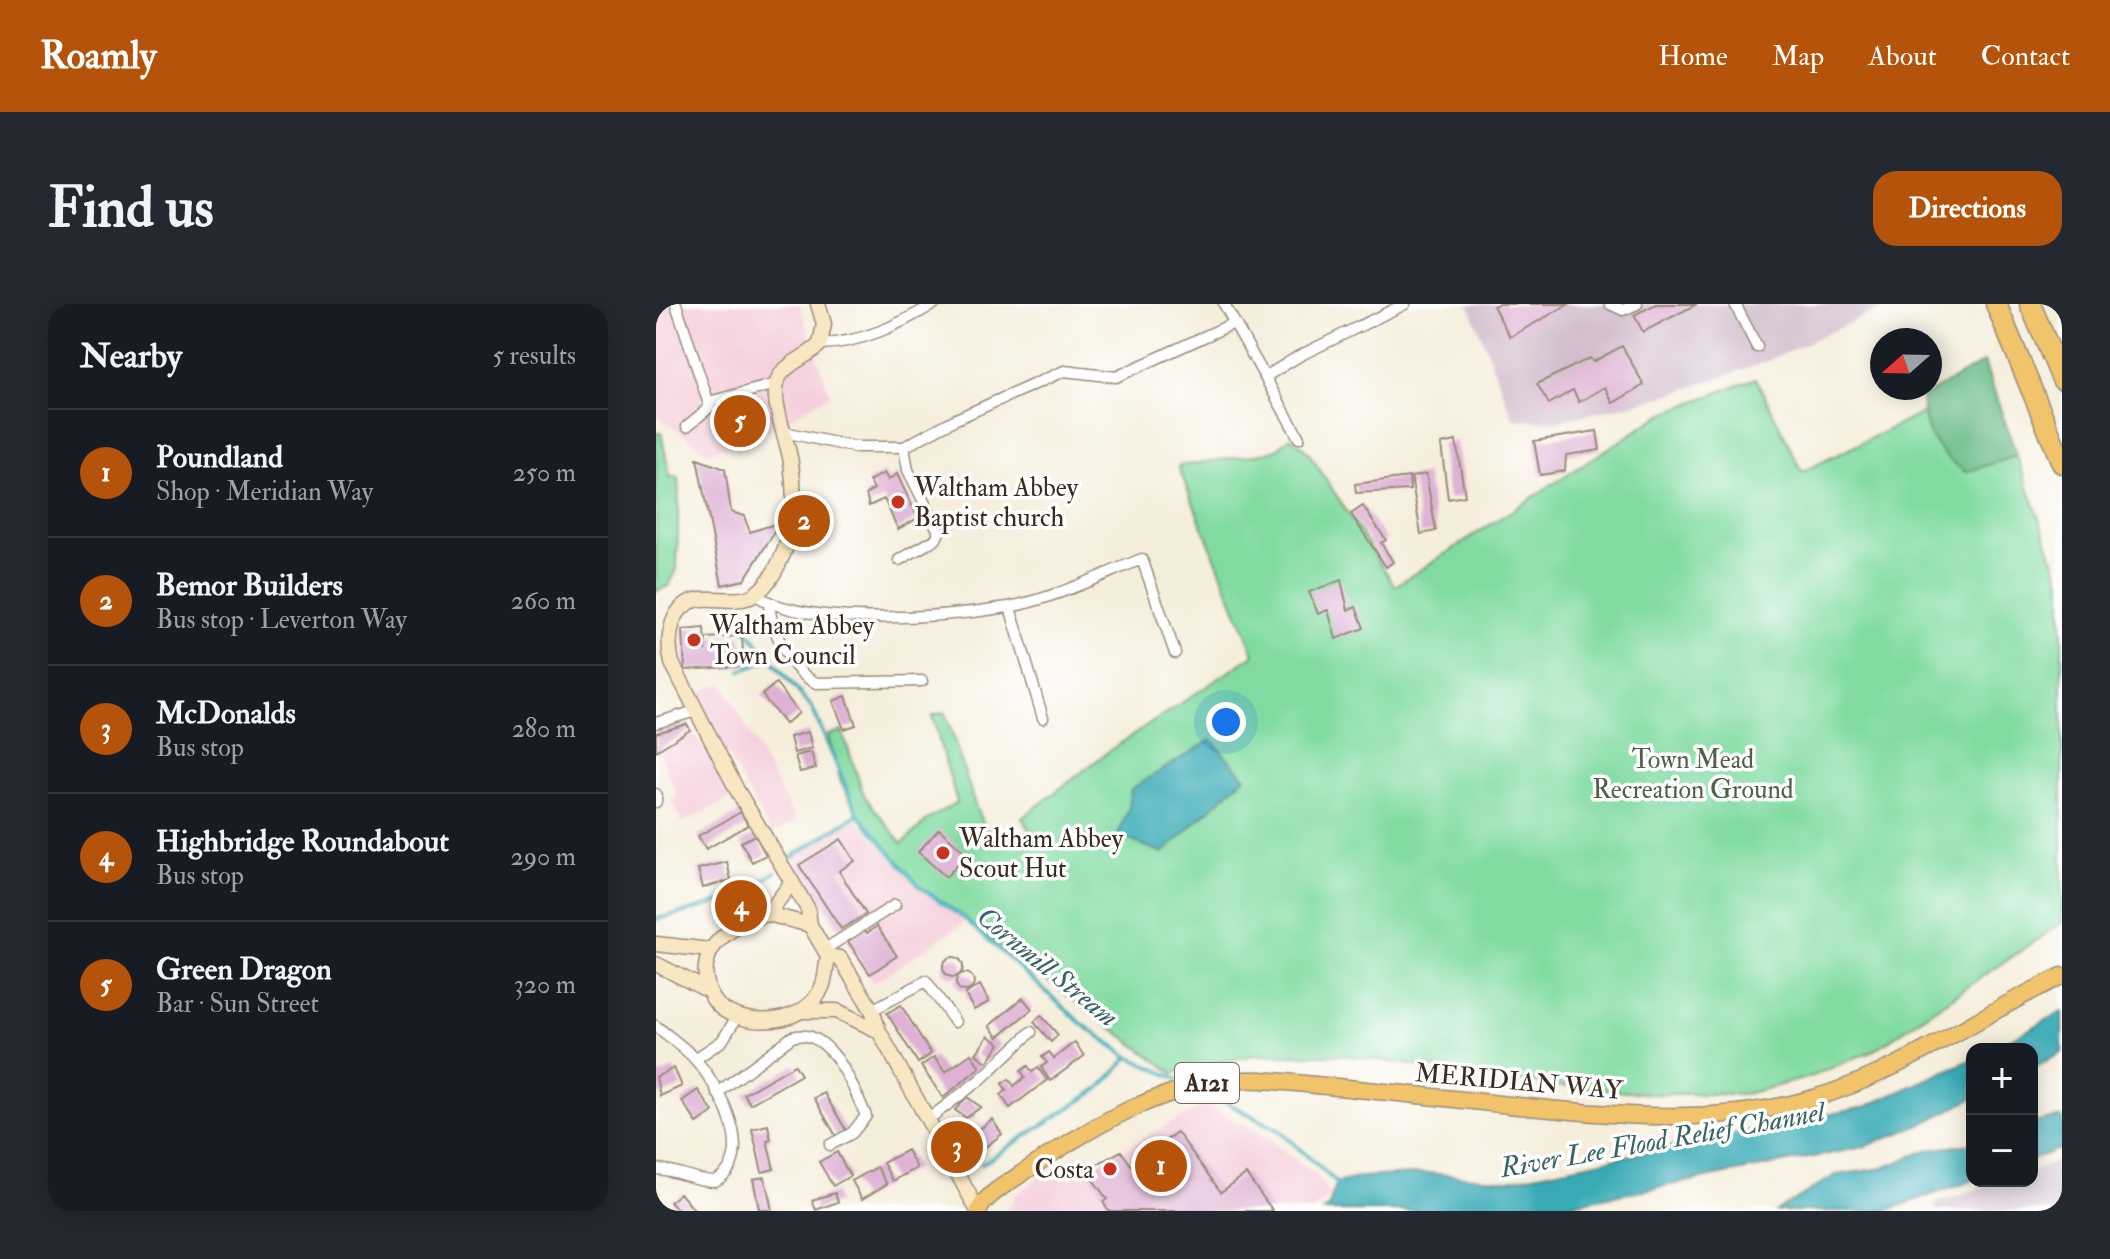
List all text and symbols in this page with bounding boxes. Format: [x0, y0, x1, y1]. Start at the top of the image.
text: Roamly [40, 32, 157, 80]
text: Home [1658, 39, 1728, 74]
text: Map [1772, 39, 1824, 74]
text: About [1868, 39, 1937, 74]
text: Contact [1981, 39, 2070, 74]
button: Directions [1873, 171, 2062, 246]
text: Find us [48, 173, 214, 244]
north arrow [1870, 328, 1942, 400]
text: Nearby [80, 335, 182, 378]
text: 5 results [492, 340, 576, 372]
pin: 5 [714, 391, 766, 451]
text: Poundland [156, 439, 283, 476]
text: 1 [101, 457, 111, 489]
text: 250 m [513, 457, 576, 489]
place label: Waltham Abbey Baptist church [913, 472, 1079, 535]
text: Shop · Meridian Way [156, 476, 373, 508]
pin: 2 [778, 491, 830, 551]
marker: Waltham Abbey Baptist church [889, 493, 907, 511]
text: Bemor Builders [156, 567, 343, 604]
text: 2 [99, 585, 113, 617]
text: 260 m [511, 585, 576, 617]
text: Bus stop · Leverton Way [156, 604, 407, 636]
place label: Waltham Abbey Town Council [709, 610, 875, 672]
marker: Waltham Abbey Town Council [685, 631, 703, 649]
text: McDonalds [156, 695, 296, 732]
your location [1206, 702, 1246, 742]
text: 3 [101, 713, 111, 745]
text: 280 m [512, 713, 576, 745]
text: Bus stop [156, 732, 244, 764]
park label: Town Mead Recreation Ground [1592, 744, 1794, 806]
text: Highbridge Roundabout [156, 823, 449, 860]
place label: Waltham Abbey Scout Hut [958, 823, 1124, 885]
text: 4 [99, 841, 113, 873]
text: 290 m [511, 841, 576, 873]
marker: Waltham Abbey Scout Hut [934, 844, 952, 862]
text: Bus stop [156, 860, 244, 892]
pin: 4 [715, 876, 767, 936]
water label: Cornmill Stream [969, 899, 1125, 1035]
text: Green Dragon [156, 951, 332, 988]
text: 5 [100, 969, 112, 1001]
text: 320 m [514, 969, 576, 1001]
text: Bar · Sun Street [156, 988, 319, 1020]
map controls [1966, 1043, 2038, 1187]
button: + [1966, 1043, 2038, 1115]
street label: MERIDIAN WAY [1414, 1057, 1625, 1107]
road number: A121 [1175, 1063, 1239, 1103]
water label: River Lee Flood Relief Channel [1497, 1094, 1829, 1186]
button: − [1966, 1115, 2038, 1187]
pin: 3 [931, 1117, 983, 1177]
pin: 1 [1135, 1136, 1187, 1196]
place label: Costa [1034, 1154, 1094, 1186]
marker: Costa [1101, 1160, 1119, 1178]

